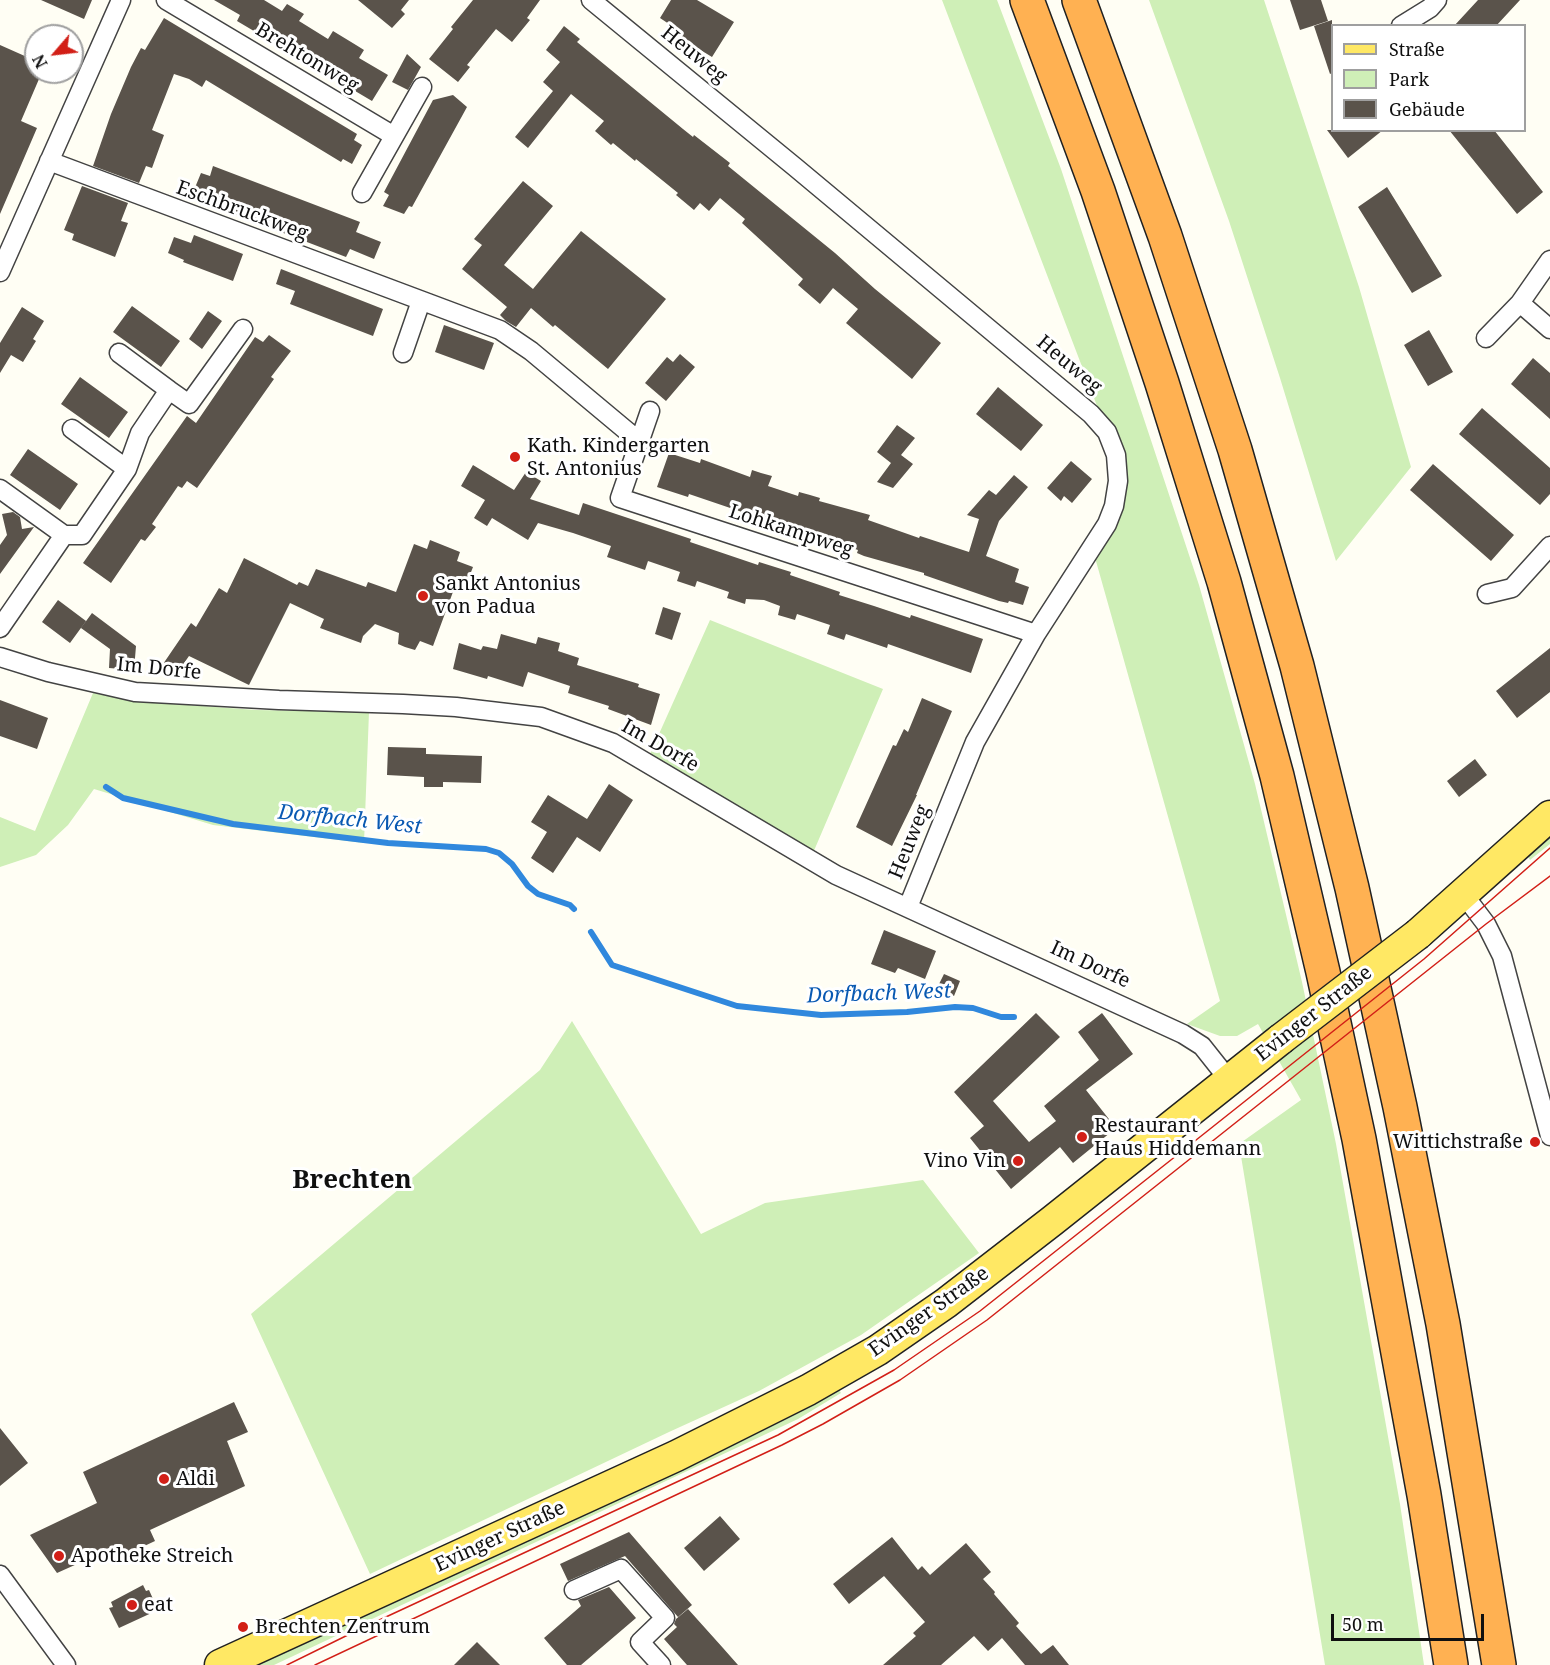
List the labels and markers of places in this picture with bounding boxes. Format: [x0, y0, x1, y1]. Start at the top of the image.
place label: Kath. Kindergarten St. Antonius [527, 434, 710, 481]
marker: Kath. Kindergarten St. Antonius [508, 450, 522, 464]
place label: Sankt Antonius von Padua [435, 572, 581, 619]
marker: Sankt Antonius von Padua [416, 589, 430, 603]
place label: Restaurant Haus Hiddemann [1094, 1114, 1262, 1161]
marker: Restaurant Haus Hiddemann [1075, 1130, 1089, 1144]
place label: Wittichstraße [1393, 1130, 1523, 1154]
marker: Wittichstraße [1528, 1135, 1542, 1149]
place label: Vino Vin [924, 1149, 1006, 1173]
marker: Vino Vin [1011, 1154, 1025, 1168]
place label: Aldi [176, 1467, 215, 1491]
marker: Aldi [157, 1472, 171, 1486]
place label: Apotheke Streich [71, 1544, 234, 1568]
marker: Apotheke Streich [52, 1549, 66, 1563]
place label: eat [144, 1593, 173, 1617]
marker: eat [125, 1598, 139, 1612]
place label: Brechten Zentrum [255, 1615, 430, 1639]
marker: Brechten Zentrum [236, 1620, 250, 1634]

